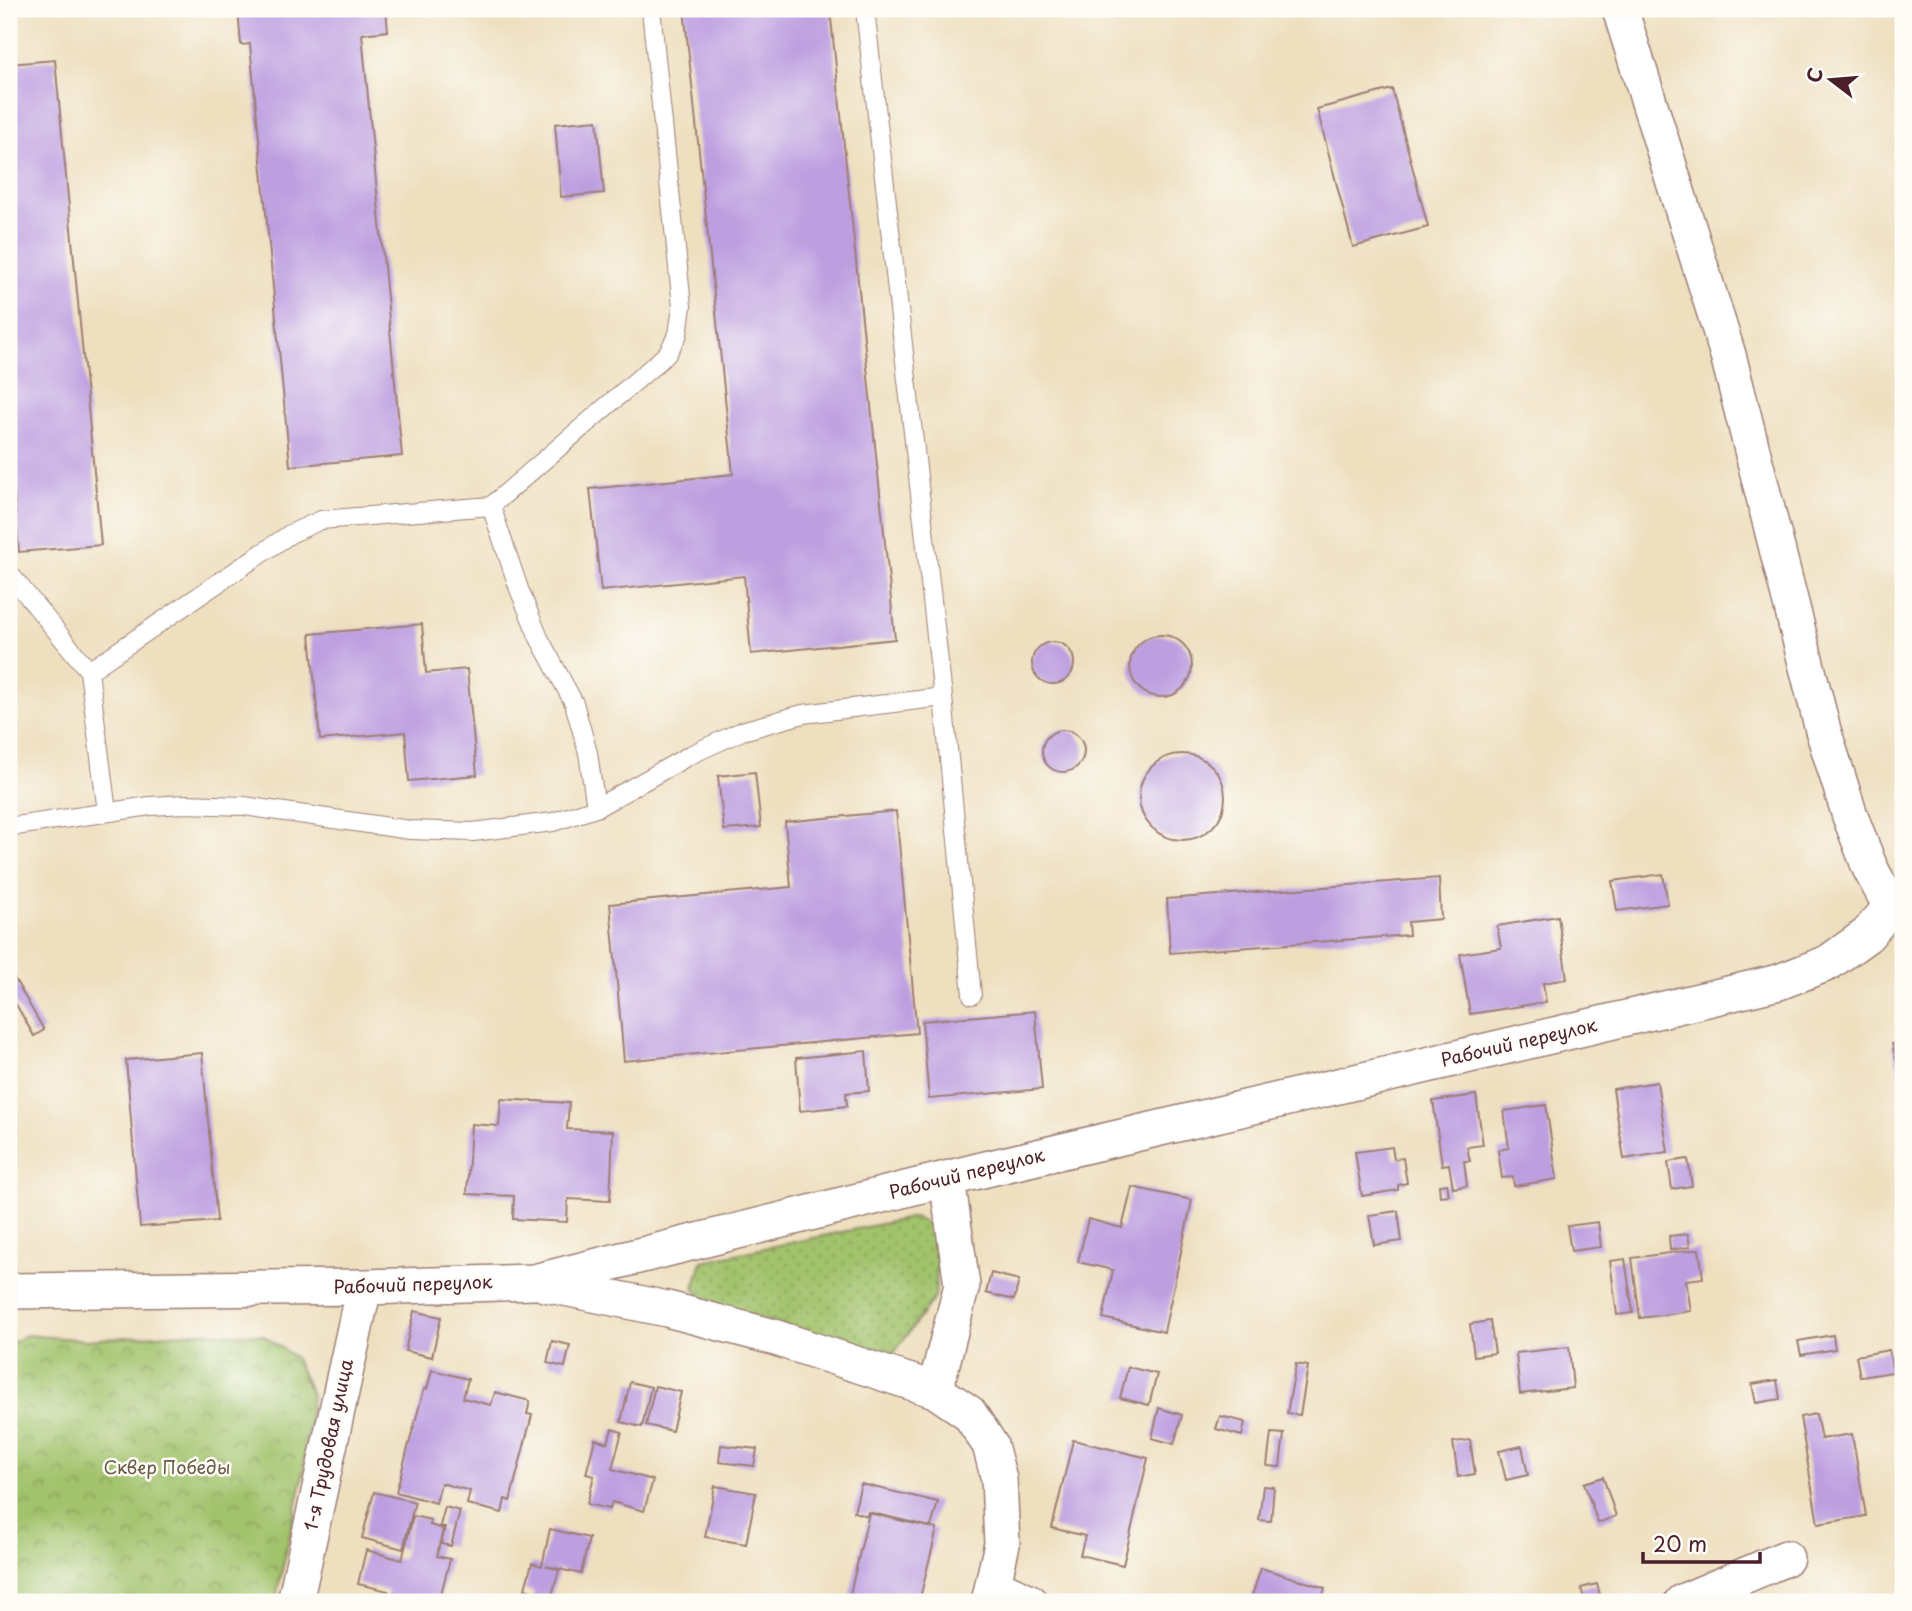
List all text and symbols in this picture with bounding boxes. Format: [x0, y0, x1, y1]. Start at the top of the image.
north arrow [1797, 46, 1867, 116]
text: С [1798, 64, 1829, 86]
street label: Рабочий переулок [1438, 1010, 1600, 1073]
street label: Рабочий переулок [886, 1140, 1047, 1205]
street label: Рабочий переулок [333, 1267, 493, 1300]
street label: 1-я Трудовая улица [296, 1356, 359, 1533]
park label: Сквер Победы [104, 1453, 230, 1480]
scale bar [1643, 1520, 1760, 1564]
text: 20 m [1653, 1527, 1707, 1559]

